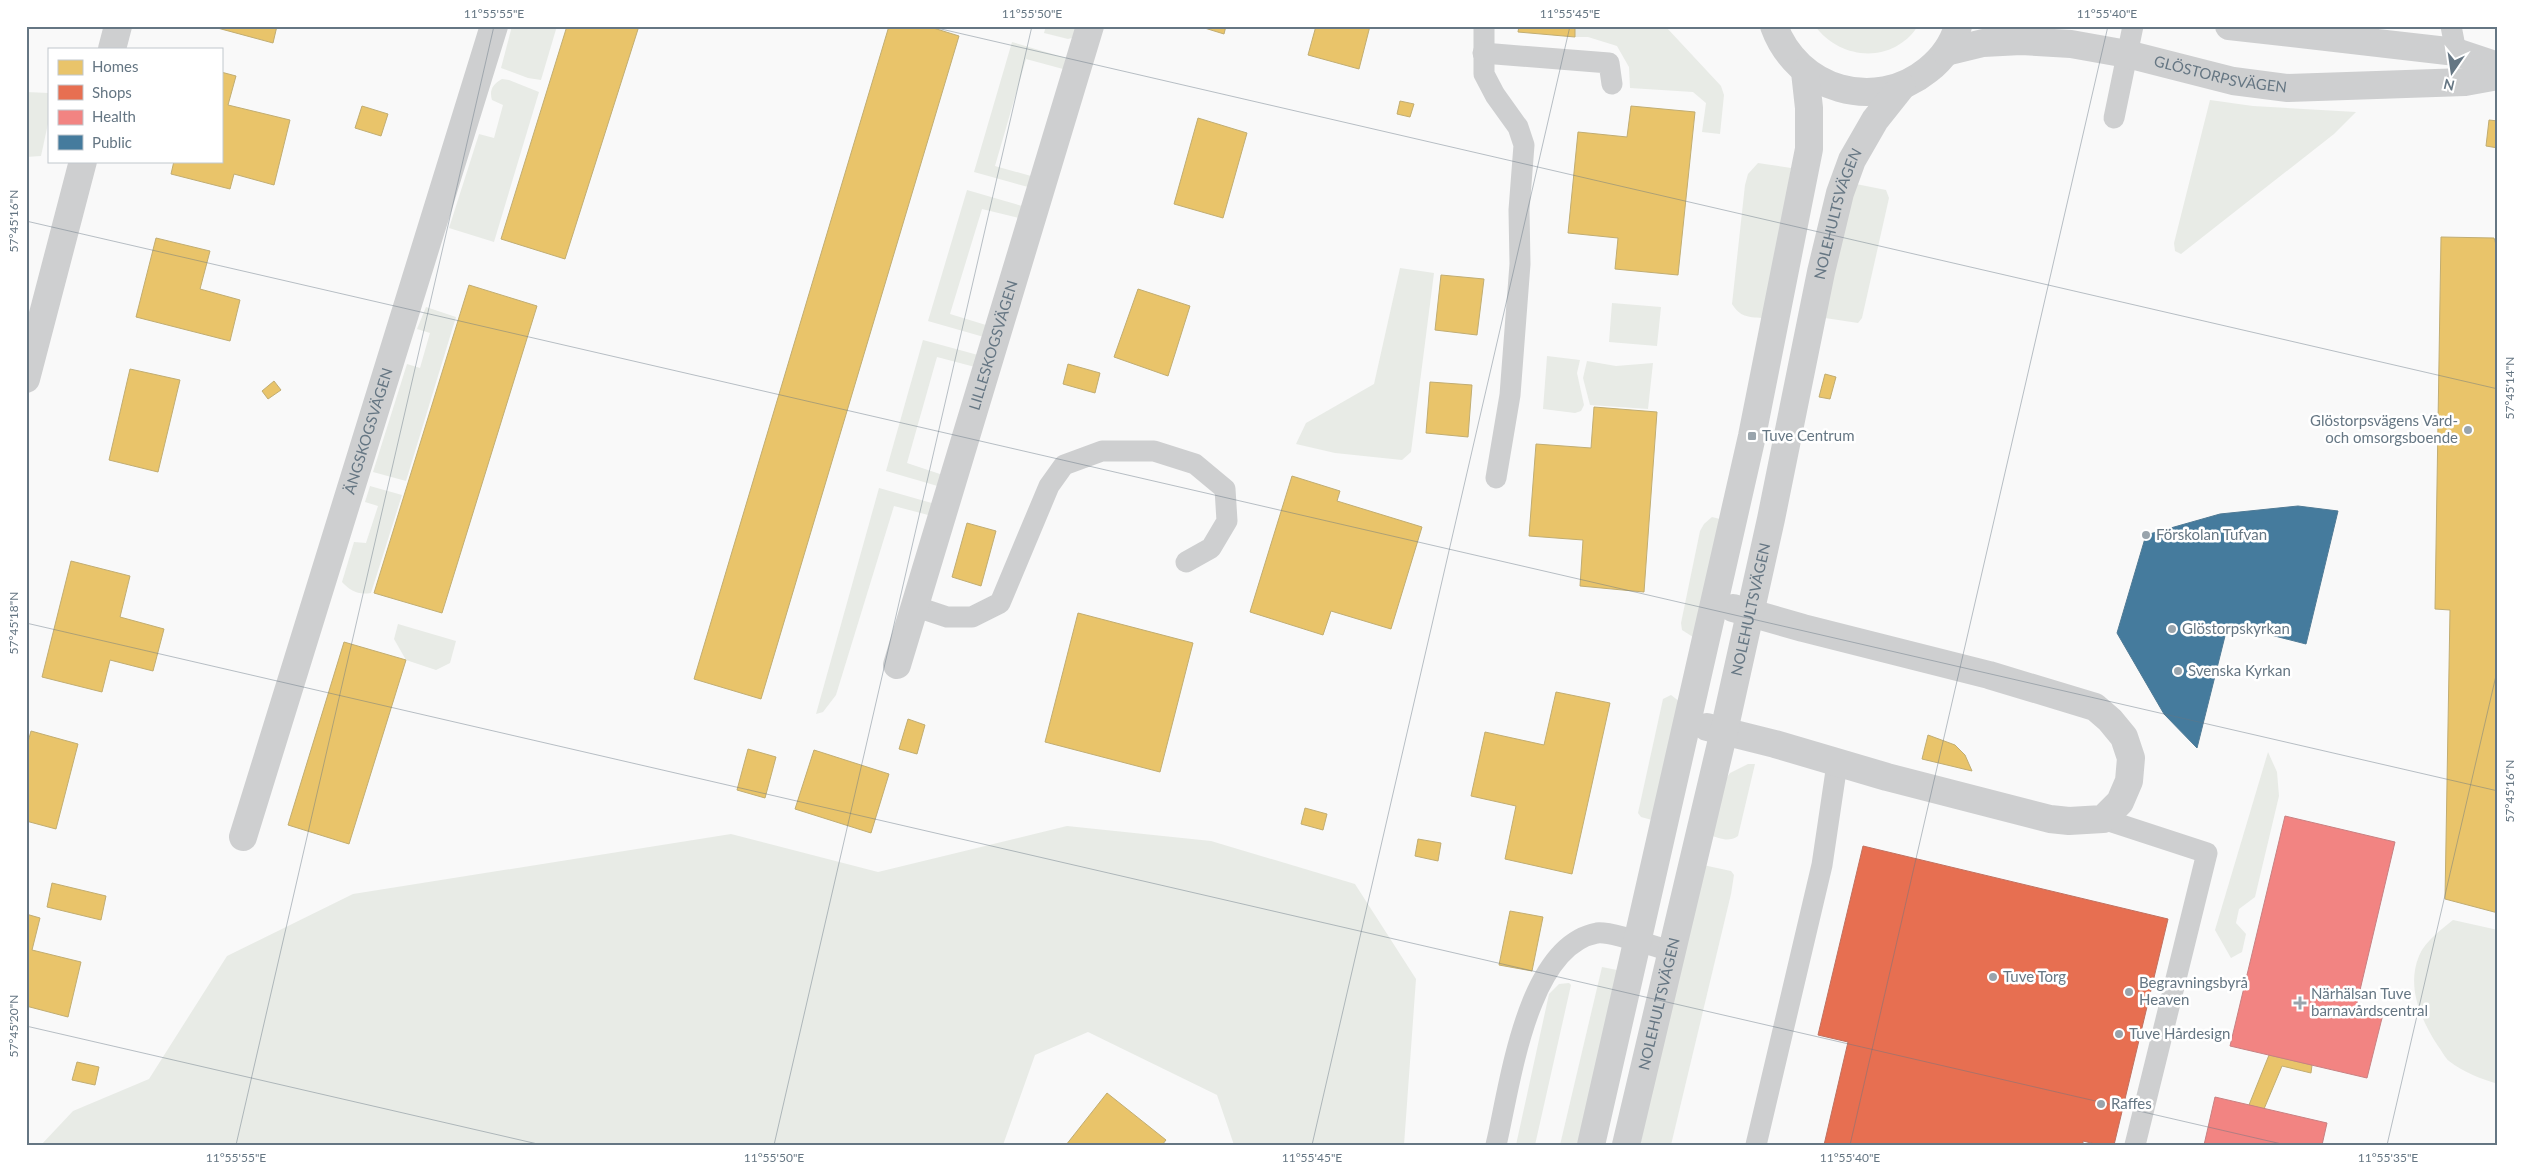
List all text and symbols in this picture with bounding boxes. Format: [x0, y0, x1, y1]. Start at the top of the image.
text: 11°55'55"E [464, 6, 524, 21]
text: 11°55'50"E [1002, 6, 1062, 21]
text: 11°55'45"E [1540, 6, 1600, 21]
text: 11°55'40"E [2077, 6, 2137, 21]
legend [48, 48, 222, 162]
north arrow [2426, 48, 2476, 98]
street label: GLÖSTORPSVÄGEN [2152, 51, 2288, 96]
text: Homes [92, 57, 138, 75]
text: N [2442, 76, 2456, 95]
text: Shops [92, 83, 132, 101]
text: Health [92, 107, 136, 125]
text: Public [92, 133, 132, 151]
street label: NOLEHULTSVÄGEN [1810, 145, 1865, 281]
text: 57°45'16"N [6, 190, 21, 252]
street label: LILLESKOGSVÄGEN [965, 278, 1021, 412]
text: 57°45'14"N [2502, 357, 2517, 419]
street label: ÄNGSKOGSVÄGEN [340, 365, 396, 496]
place label: Glöstorpsvägens Vård- och omsorgsboende [2310, 411, 2458, 446]
marker: Glöstorpsvägens Vård- och omsorgsboende [2462, 424, 2474, 436]
place label: Tuve Centrum [1762, 426, 1855, 444]
marker: Tuve Centrum [1746, 430, 1758, 442]
place label: Förskolan Tufvan [2156, 525, 2267, 543]
marker: Förskolan Tufvan [2140, 529, 2152, 541]
street label: NOLEHULTSVÄGEN [1727, 541, 1773, 677]
text: 57°45'18"N [6, 592, 21, 654]
place label: Glöstorpskyrkan [2182, 619, 2290, 637]
marker: Glöstorpskyrkan [2166, 623, 2178, 635]
place label: Svenska Kyrkan [2188, 661, 2291, 679]
marker: Svenska Kyrkan [2172, 665, 2184, 677]
text: 57°45'16"N [2502, 760, 2517, 822]
street label: NOLEHULTSVÄGEN [1634, 936, 1683, 1072]
place label: Tuve Torg [2003, 967, 2066, 985]
marker: Tuve Torg [1987, 971, 1999, 983]
place label: Begravningsbyrå Heaven [2139, 973, 2248, 1008]
place label: Närhälsan Tuve barnavårdscentral [2311, 984, 2428, 1019]
marker: Begravningsbyrå Heaven [2123, 986, 2135, 998]
text: 57°45'20"N [6, 995, 21, 1057]
marker: Närhälsan Tuve barnavårdscentral [2293, 996, 2307, 1010]
place label: Tuve Hårdesign [2129, 1024, 2230, 1042]
marker: Tuve Hårdesign [2113, 1028, 2125, 1040]
place label: Raffes [2111, 1094, 2152, 1112]
marker: Raffes [2095, 1098, 2107, 1110]
text: 11°55'55"E [206, 1150, 266, 1165]
text: 11°55'50"E [744, 1150, 804, 1165]
text: 11°55'45"E [1282, 1150, 1342, 1165]
text: 11°55'40"E [1820, 1150, 1880, 1165]
text: 11°55'35"E [2358, 1150, 2418, 1165]

